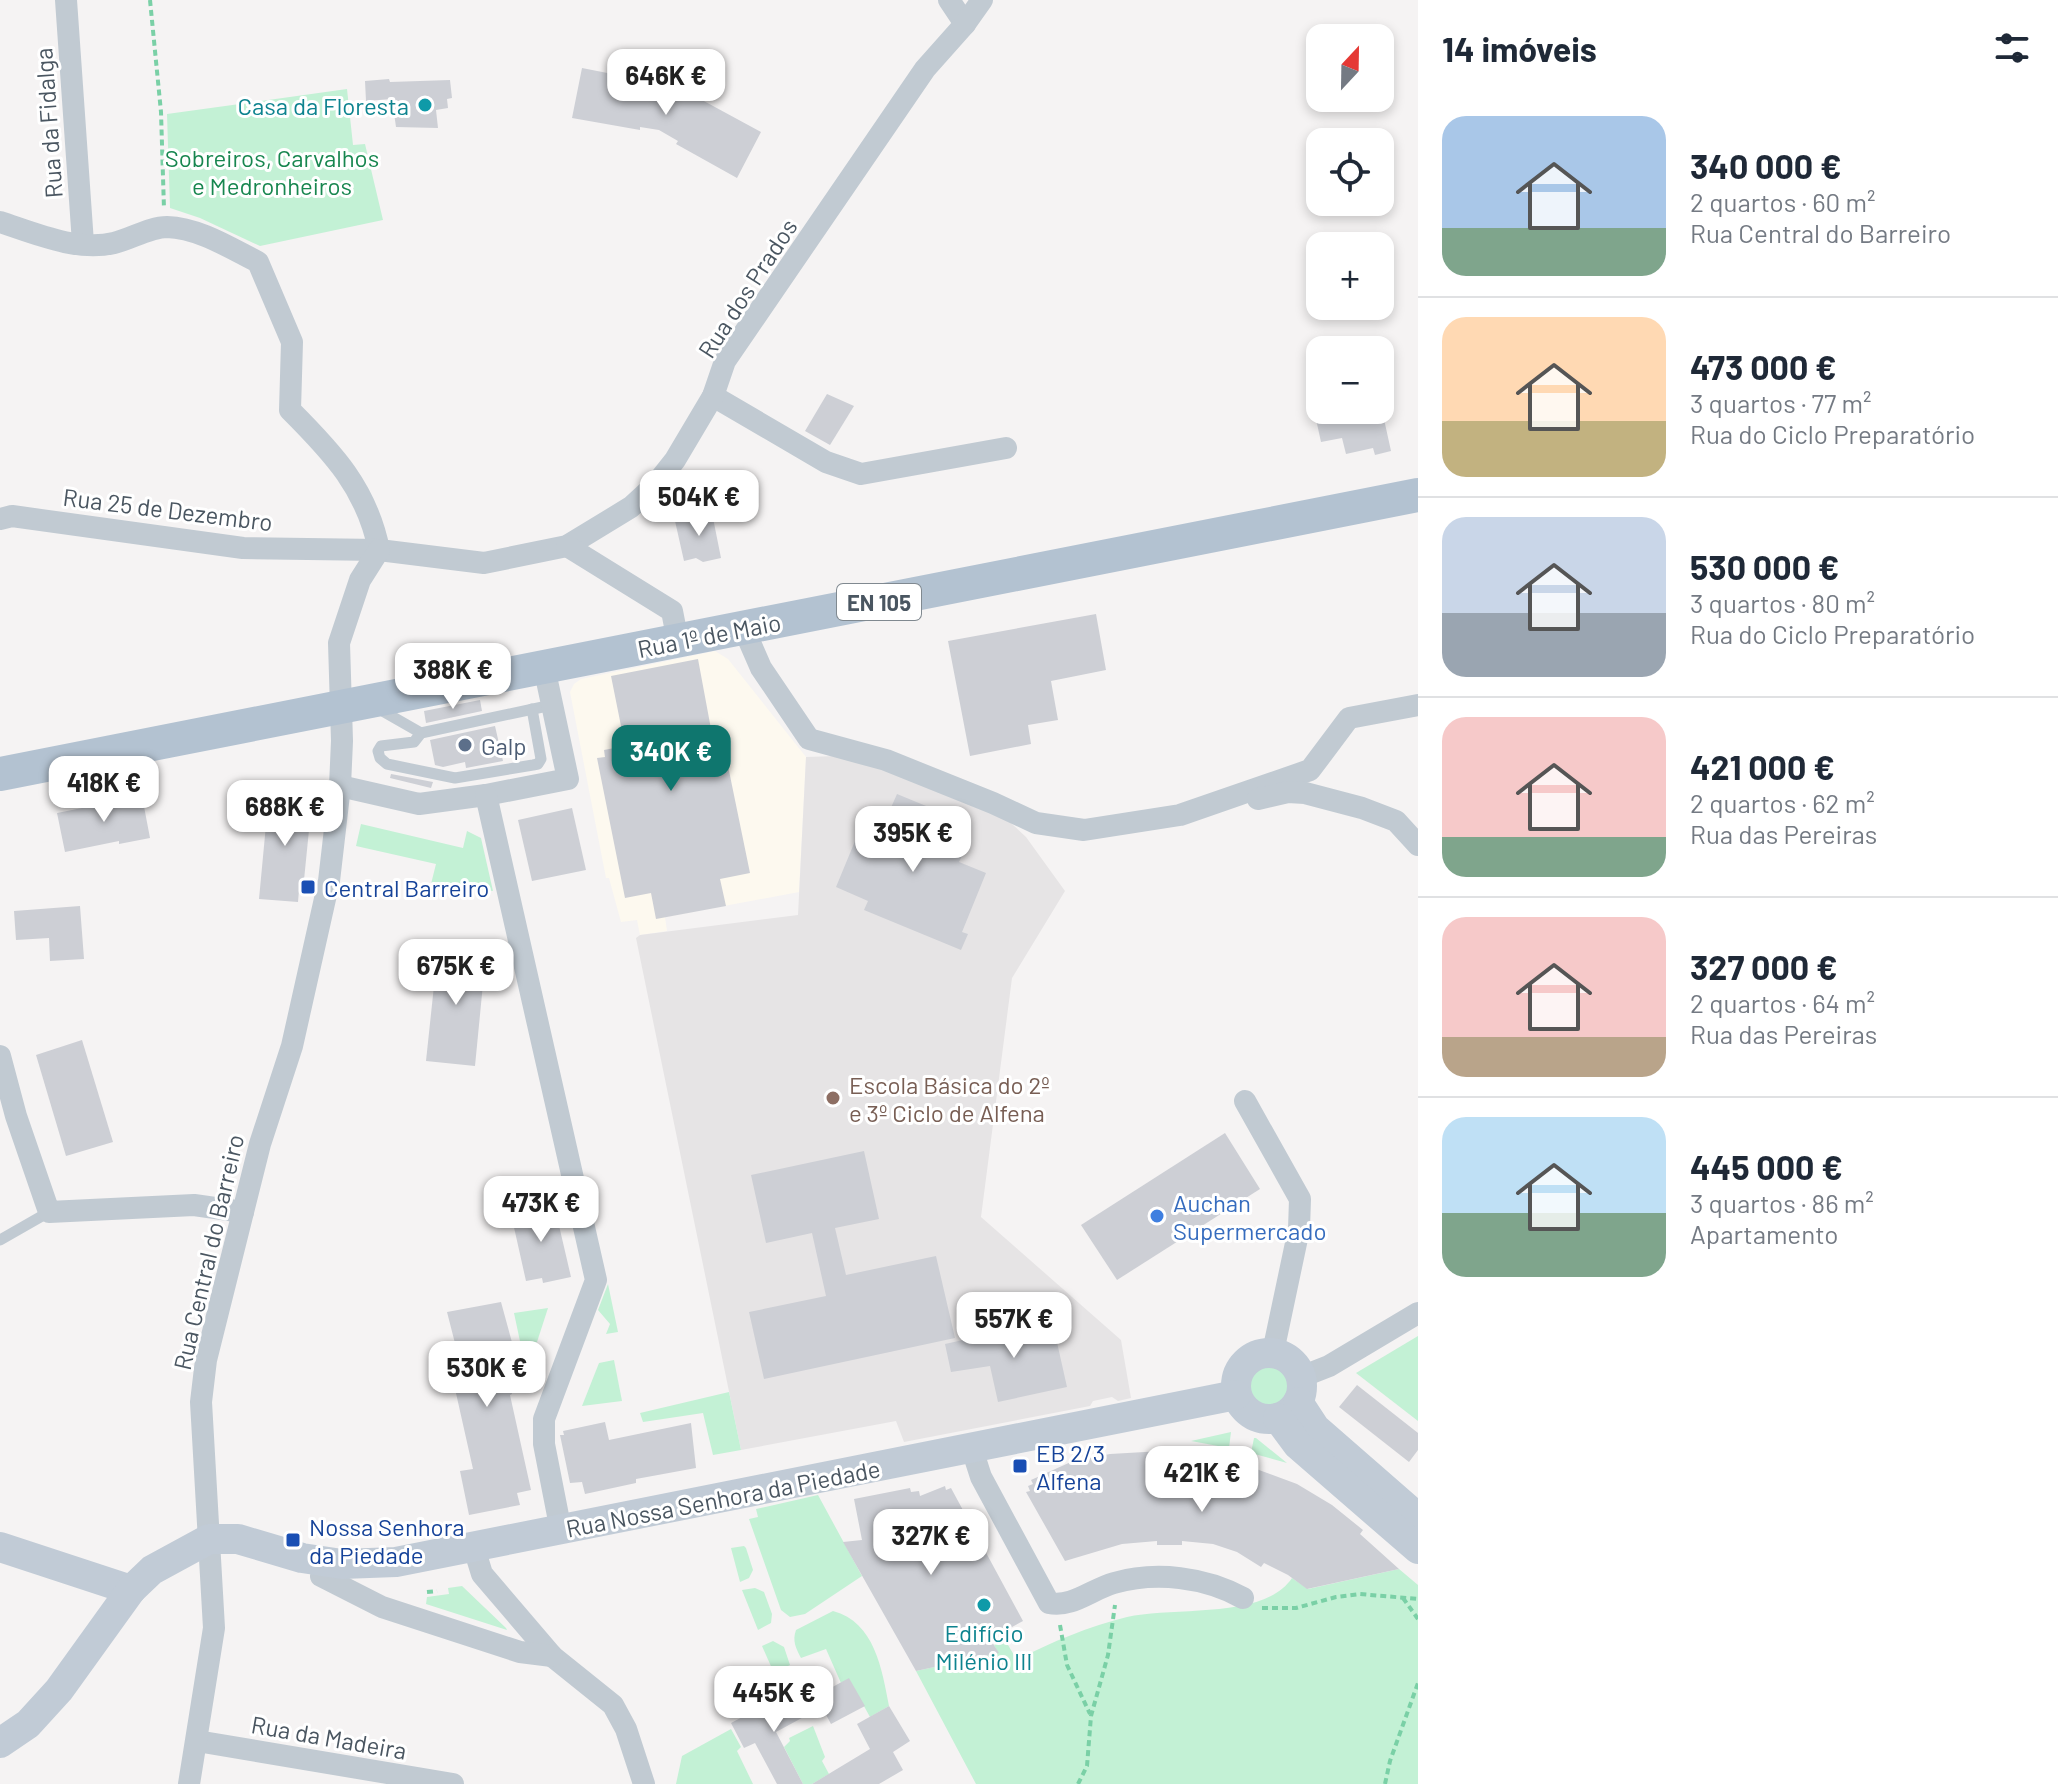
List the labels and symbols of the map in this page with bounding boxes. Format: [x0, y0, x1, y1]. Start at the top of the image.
north arrow [1306, 24, 1394, 112]
street label: Rua da Fidalga [28, 47, 68, 199]
pin: 646K € [601, 49, 731, 117]
place label: Casa da Floresta [238, 91, 409, 120]
marker: Casa da Floresta [416, 96, 434, 114]
park label: Sobreiros, Carvalhos e Medronheiros [165, 143, 379, 200]
street label: Rua dos Prados [691, 213, 803, 363]
pin: 504K € [634, 470, 764, 538]
street label: Rua 25 de Dezembro [61, 482, 275, 536]
road number: EN 105 [837, 584, 921, 620]
street label: Rua 1º de Maio [635, 607, 783, 663]
pin: 388K € [388, 643, 518, 711]
pin: 340K € [606, 725, 736, 793]
place label: Galp [481, 731, 527, 760]
marker: Galp [456, 736, 474, 754]
pin: 418K € [39, 756, 169, 824]
pin: 688K € [220, 780, 350, 848]
pin: 395K € [848, 806, 978, 874]
place label: Central Barreiro [324, 873, 489, 902]
marker: Central Barreiro [299, 878, 317, 896]
pin: 675K € [391, 939, 521, 1007]
place label: Escola Básica do 2º e 3º Ciclo de Alfena [849, 1070, 1050, 1127]
marker: Escola Básica do 2º e 3º Ciclo de Alfena [824, 1089, 842, 1107]
street label: Rua Central do Barreiro [167, 1131, 249, 1373]
pin: 473K € [476, 1176, 606, 1244]
place label: Auchan Supermercado [1173, 1188, 1327, 1245]
marker: Auchan Supermercado [1148, 1207, 1166, 1225]
pin: 557K € [949, 1292, 1079, 1360]
pin: 530K € [422, 1341, 552, 1409]
place label: EB 2/3 Alfena [1036, 1438, 1105, 1495]
pin: 421K € [1137, 1446, 1267, 1514]
street label: Rua Nossa Senhora da Piedade [563, 1453, 883, 1543]
marker: EB 2/3 Alfena [1011, 1457, 1029, 1475]
pin: 327K € [866, 1509, 996, 1577]
place label: Nossa Senhora da Piedade [309, 1512, 465, 1569]
marker: Nossa Senhora da Piedade [284, 1531, 302, 1549]
marker: Edifício Milénio III [975, 1596, 993, 1614]
place label: Edifício Milénio III [935, 1618, 1033, 1675]
pin: 445K € [709, 1666, 839, 1734]
street label: Rua da Madeira [249, 1709, 409, 1765]

